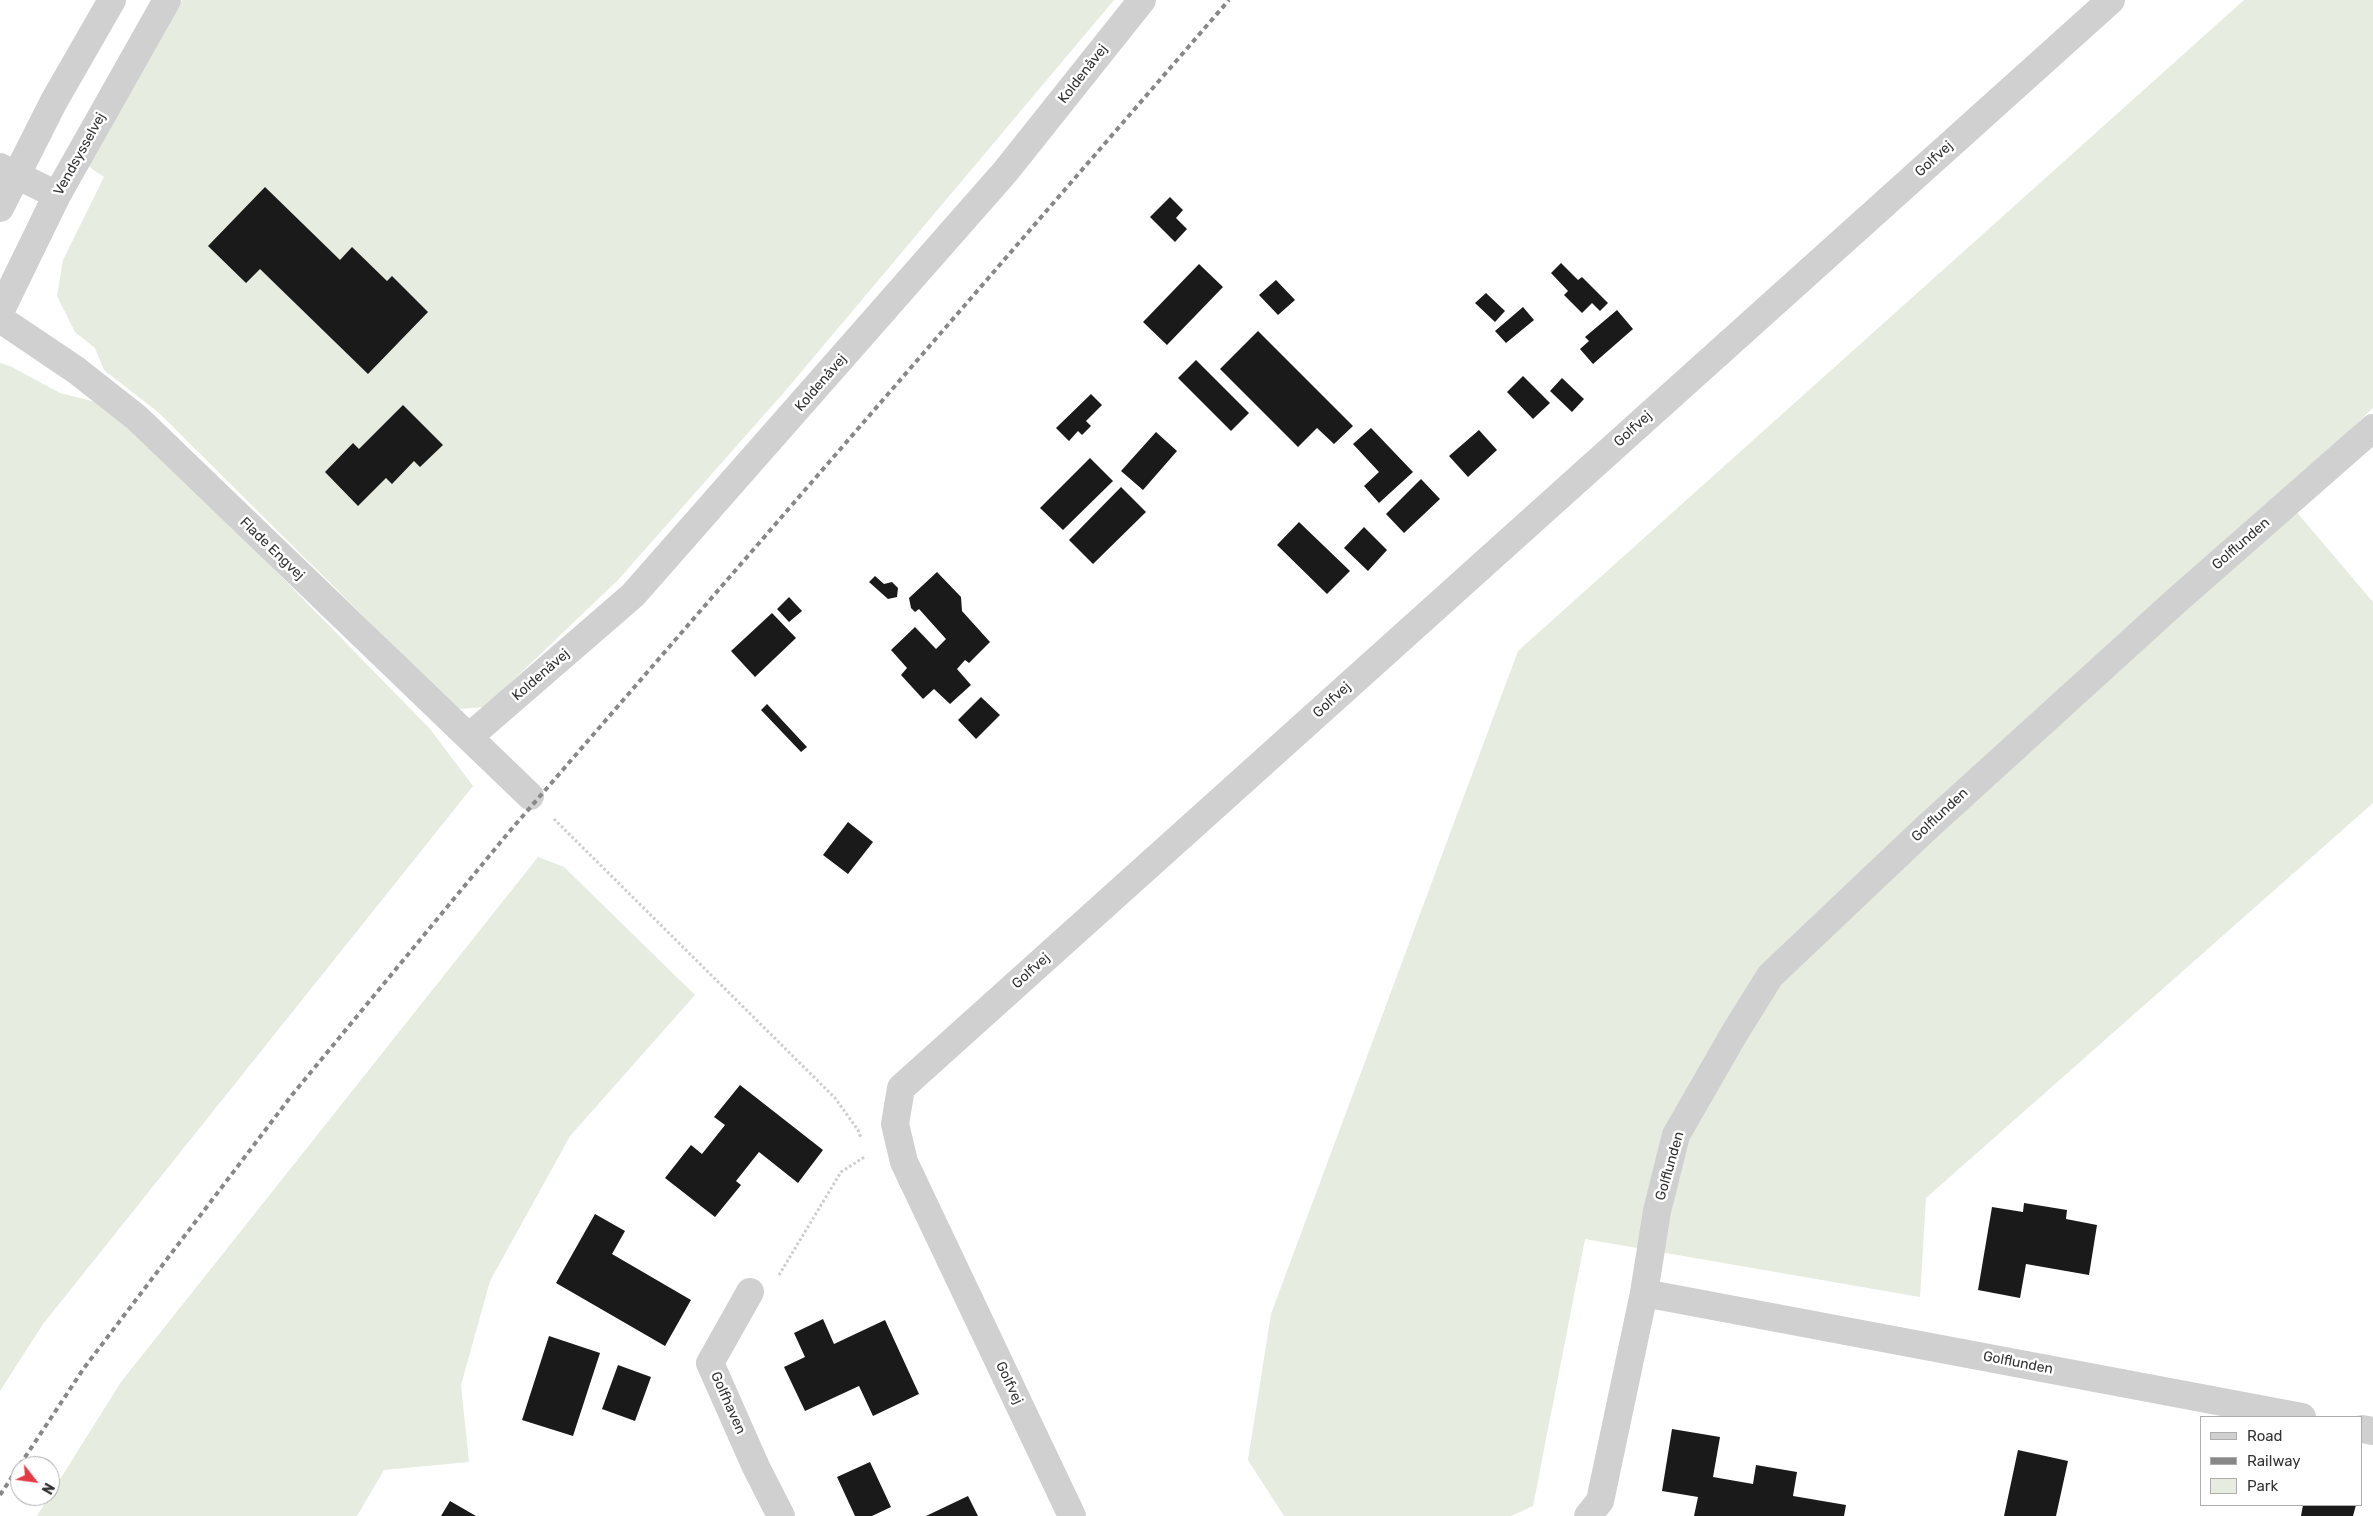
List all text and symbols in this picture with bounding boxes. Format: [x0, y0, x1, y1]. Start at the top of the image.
street label: Koldenåvej [1055, 41, 1111, 107]
street label: Vendsysselvej [50, 110, 110, 198]
street label: Golfvej [1912, 138, 1956, 180]
street label: Koldenåvej [792, 351, 850, 415]
street label: Golfvej [1611, 408, 1655, 450]
street label: Flade Engvej [236, 514, 308, 584]
street label: Golflunden [2209, 514, 2273, 574]
street label: Koldenåvej [509, 646, 573, 704]
street label: Golfvej [1310, 679, 1354, 721]
street label: Golflunden [1908, 785, 1972, 845]
street label: Golfvej [1009, 950, 1053, 992]
street label: Golflunden [1652, 1130, 1688, 1202]
street label: Golflunden [1982, 1348, 2054, 1378]
street label: Golfvej [992, 1359, 1026, 1407]
street label: Golfhaven [707, 1369, 749, 1437]
legend [2200, 1416, 2363, 1506]
text: Road [2247, 1427, 2283, 1445]
text: Railway [2247, 1452, 2301, 1470]
north arrow [10, 1456, 60, 1506]
text: Park [2247, 1477, 2278, 1495]
text: N [38, 1480, 57, 1497]

